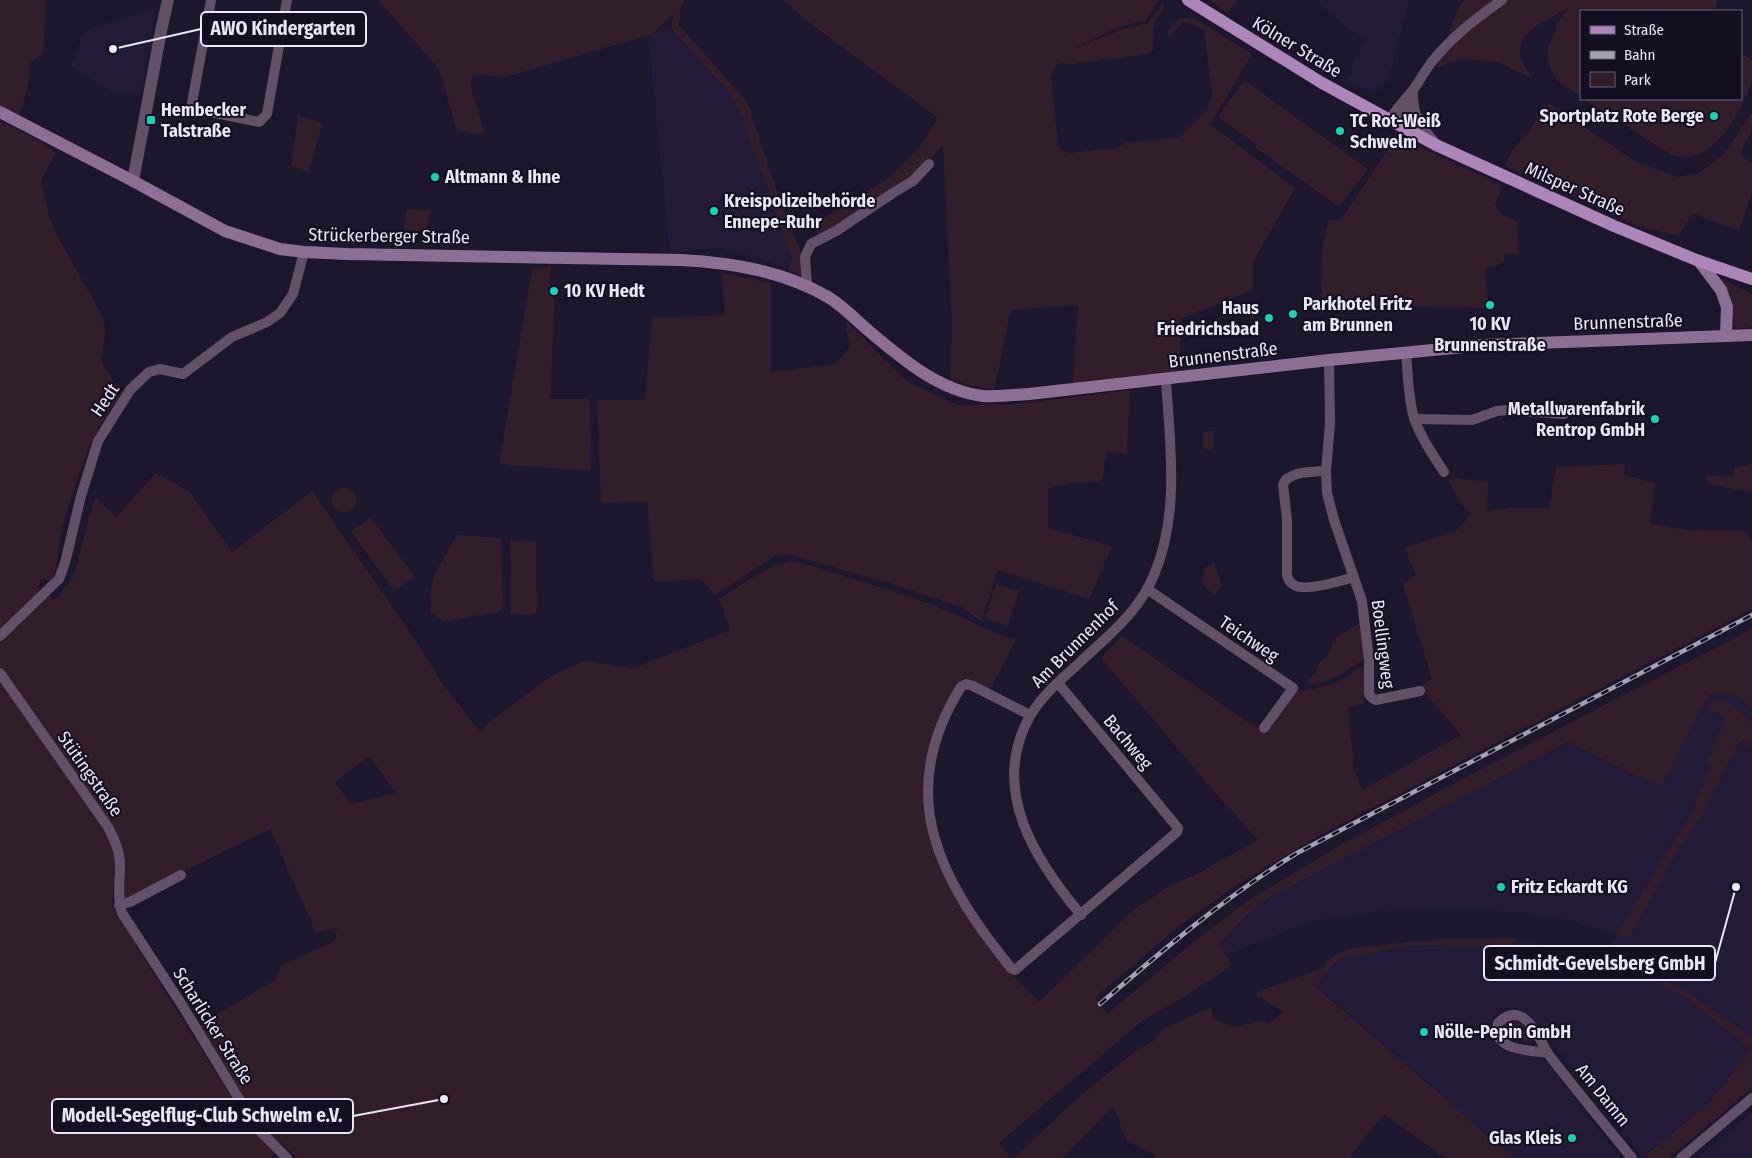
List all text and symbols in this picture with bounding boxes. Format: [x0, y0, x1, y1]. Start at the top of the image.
legend [1580, 10, 1742, 100]
callout: AWO Kindergarten [201, 12, 366, 46]
street label: Kölner Straße [1248, 12, 1346, 82]
text: AWO Kindergarten [210, 17, 355, 40]
text: Straße [1624, 21, 1664, 39]
text: Bahn [1624, 46, 1655, 64]
text: Park [1624, 71, 1651, 89]
place label: Hembecker Talstraße [161, 99, 246, 142]
place label: Sportplatz Rote Berge [1540, 105, 1704, 127]
place label: TC Rot-Weiß Schwelm [1350, 110, 1441, 153]
marker: Sportplatz Rote Berge [1708, 110, 1720, 122]
marker: Hembecker Talstraße [145, 114, 157, 126]
marker: TC Rot-Weiß Schwelm [1334, 125, 1346, 137]
street label: Milsper Straße [1522, 157, 1628, 221]
place label: Altmann & Ihne [444, 166, 560, 188]
marker: Altmann & Ihne [429, 171, 441, 183]
place label: Kreispolizeibehörde Ennepe-Ruhr [724, 190, 875, 233]
marker: Kreispolizeibehörde Ennepe-Ruhr [708, 205, 720, 217]
street label: Strückerberger Straße [308, 224, 470, 248]
place label: 10 KV Hedt [564, 280, 646, 302]
marker: 10 KV Hedt [548, 285, 560, 297]
place label: Parkhotel Fritz am Brunnen [1303, 293, 1412, 336]
place label: Haus Friedrichsbad [1157, 297, 1259, 340]
marker: 10 KV Brunnenstraße [1484, 299, 1496, 311]
marker: Parkhotel Fritz am Brunnen [1287, 308, 1299, 320]
street label: Brunnenstraße [1573, 309, 1683, 335]
marker: Haus Friedrichsbad [1263, 312, 1275, 324]
place label: 10 KV Brunnenstraße [1434, 313, 1546, 356]
street label: Brunnenstraße [1167, 337, 1279, 373]
street label: Hedt [86, 379, 124, 421]
place label: Metallwarenfabrik Rentrop GmbH [1508, 398, 1646, 441]
marker: Metallwarenfabrik Rentrop GmbH [1649, 413, 1661, 425]
street label: Am Brunnenhof [1027, 595, 1124, 692]
street label: Boellingweg [1367, 598, 1399, 690]
street label: Teichweg [1215, 611, 1283, 667]
street label: Bachweg [1099, 710, 1158, 774]
street label: Stütingstraße [53, 727, 127, 821]
place label: Fritz Eckardt KG [1511, 876, 1628, 898]
marker: Fritz Eckardt KG [1495, 881, 1507, 893]
callout: Schmidt-Gevelsberg GmbH [1484, 946, 1715, 980]
text: Schmidt-Gevelsberg GmbH [1494, 952, 1706, 975]
street label: Scharlicker Straße [168, 963, 258, 1089]
place label: Nölle-Pepin GmbH [1434, 1021, 1571, 1043]
marker: Nölle-Pepin GmbH [1418, 1026, 1430, 1038]
street label: Am Damm [1571, 1059, 1635, 1131]
callout: Modell-Segelflug-Club Schwelm e.V. [52, 1099, 353, 1133]
text: Modell-Segelflug-Club Schwelm e.V. [62, 1104, 342, 1127]
place label: Glas Kleis [1489, 1127, 1562, 1149]
marker: Glas Kleis [1566, 1132, 1578, 1144]

